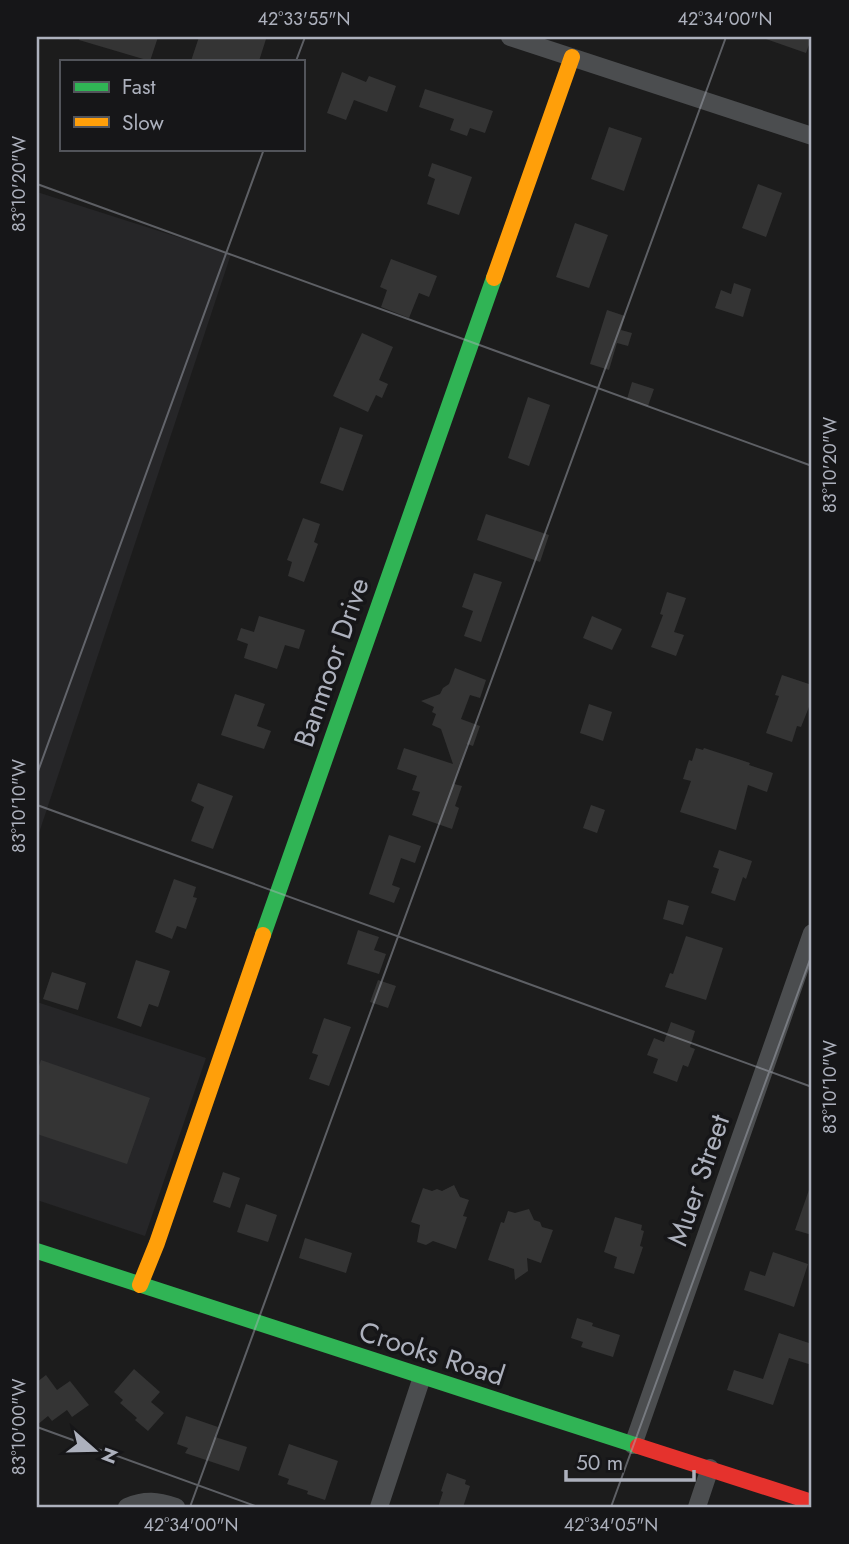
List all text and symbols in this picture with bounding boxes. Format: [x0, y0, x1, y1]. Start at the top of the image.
text: 42°33'55"N [257, 6, 351, 32]
text: 42°34'00"N [677, 6, 773, 32]
legend [60, 60, 304, 150]
text: Fast [122, 72, 155, 102]
text: Slow [122, 108, 164, 138]
text: 83°10'20"W [6, 136, 32, 232]
text: 83°10'20"W [817, 417, 843, 513]
street label: Banmoor Drive [283, 572, 380, 752]
text: 83°10'10"W [6, 759, 32, 853]
text: 83°10'10"W [817, 1040, 843, 1134]
street label: Muer Street [657, 1109, 740, 1251]
street label: Crooks Road [354, 1311, 510, 1396]
text: 83°10'00"W [6, 1379, 32, 1475]
north arrow [60, 1414, 130, 1484]
scale bar [566, 1439, 693, 1483]
text: N [94, 1444, 125, 1467]
text: 50 m [576, 1448, 623, 1478]
text: 42°34'00"N [143, 1512, 239, 1538]
text: 42°34'05"N [564, 1512, 658, 1538]

